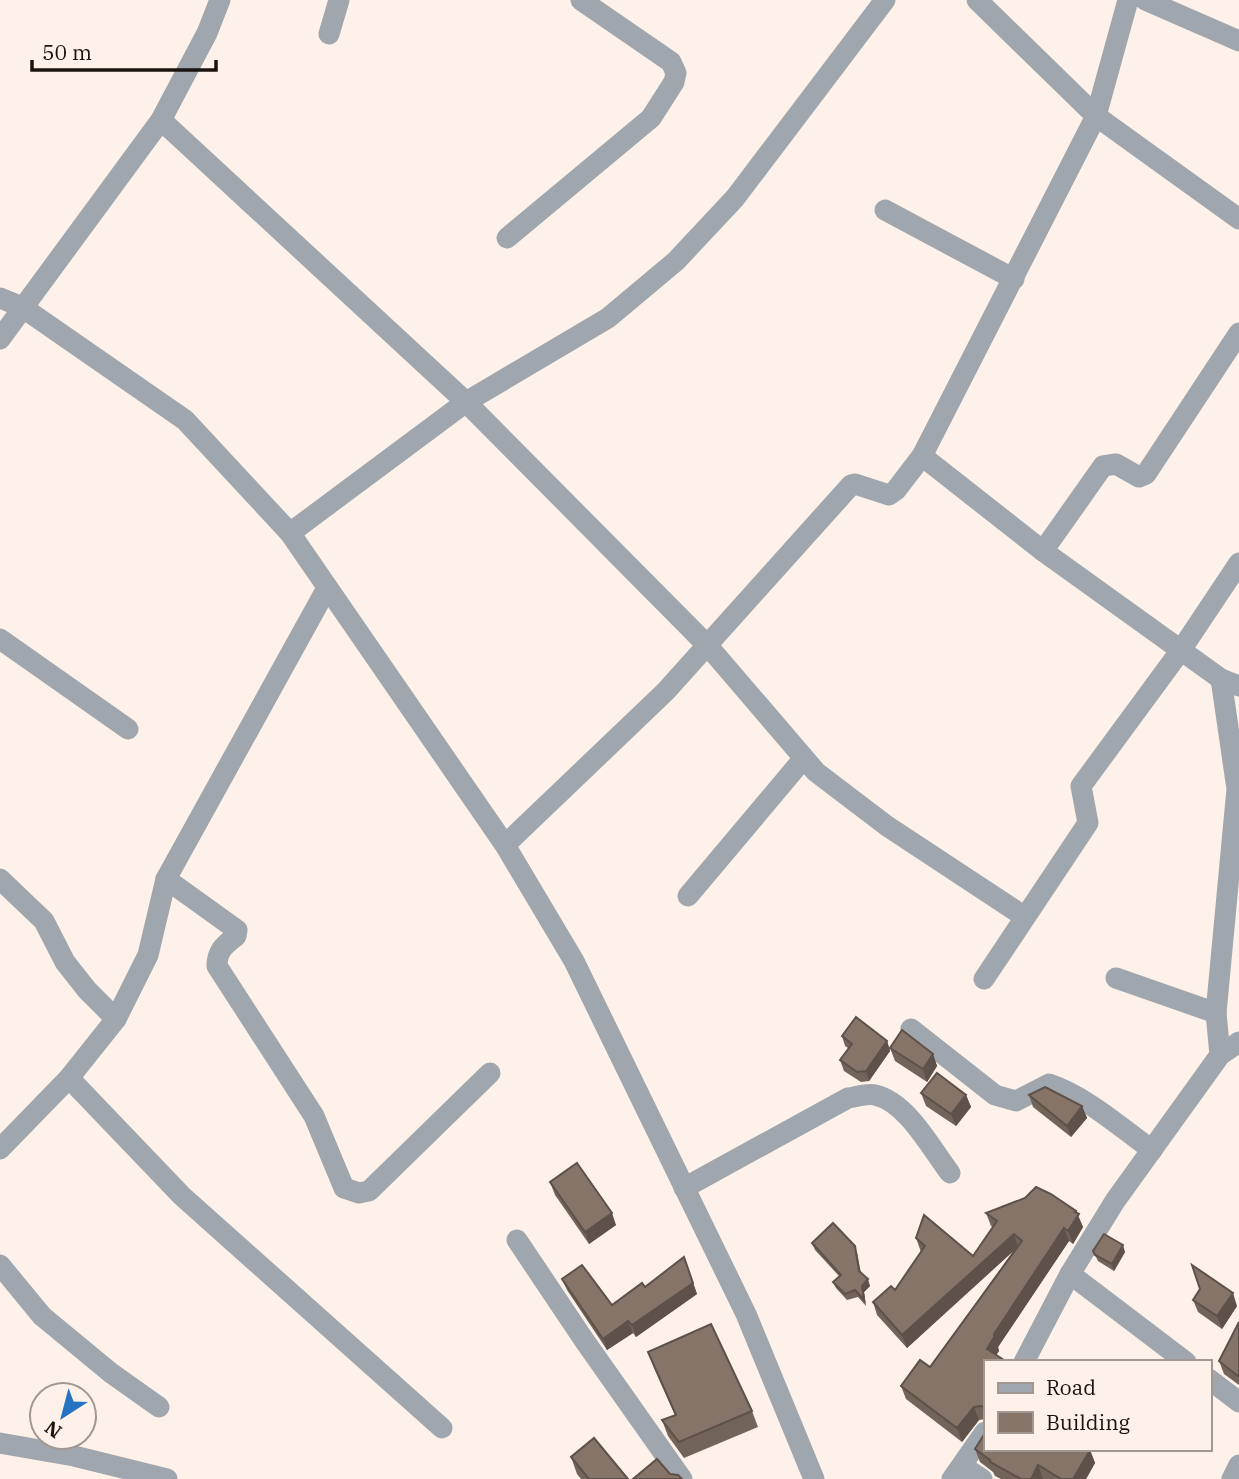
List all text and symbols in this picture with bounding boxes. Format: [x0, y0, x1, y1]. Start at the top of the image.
scale bar [32, 28, 215, 72]
text: 50 m [42, 38, 92, 66]
legend [984, 1360, 1211, 1451]
text: Road [1046, 1373, 1096, 1401]
north arrow [28, 1381, 98, 1451]
text: Building [1046, 1408, 1131, 1436]
text: N [40, 1416, 66, 1444]

